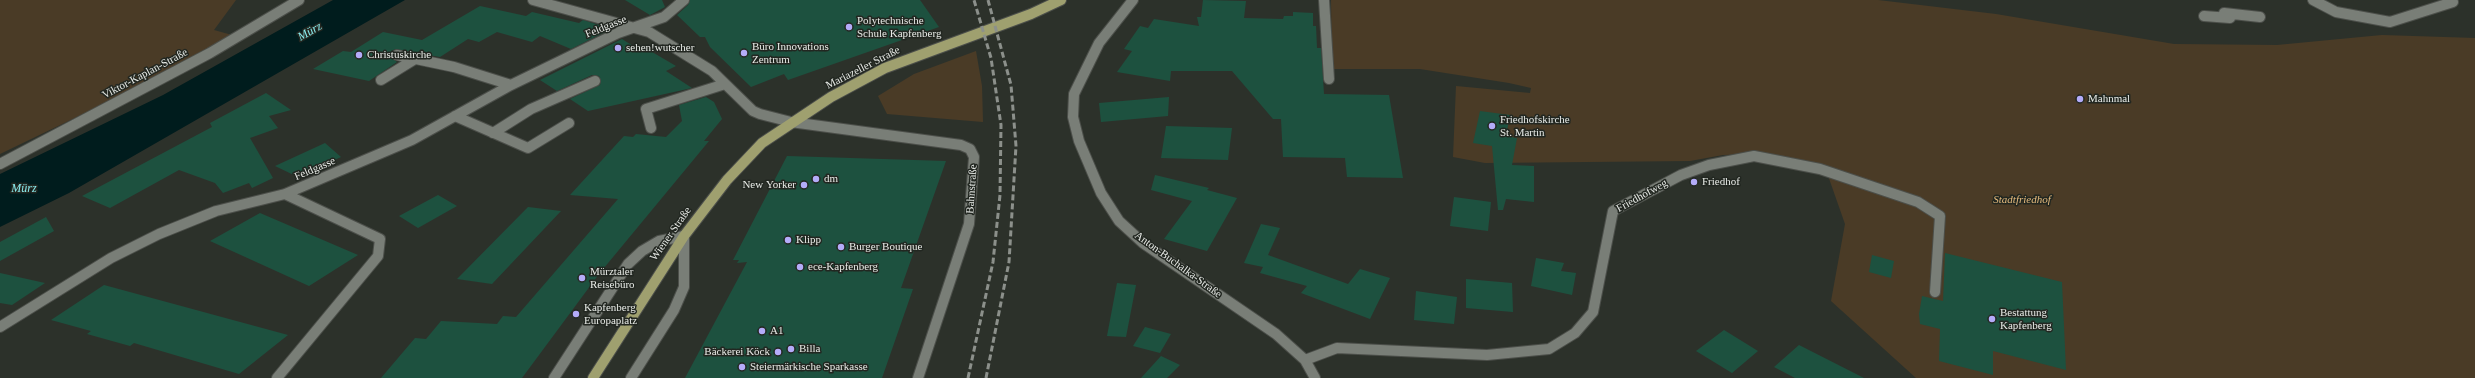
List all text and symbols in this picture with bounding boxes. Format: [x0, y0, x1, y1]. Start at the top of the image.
street label: Feldgasse [583, 13, 629, 41]
place label: Polytechnische Schule Kapfenberg [857, 14, 941, 40]
water label: Mürz [295, 19, 325, 45]
marker: Polytechnische Schule Kapfenberg [844, 22, 854, 32]
place label: Büro Innovations Zentrum [752, 40, 829, 66]
place label: sehen!wutscher [626, 41, 694, 55]
marker: sehen!wutscher [613, 43, 623, 53]
street label: Mariazeller Straße [824, 44, 902, 92]
street label: Viktor-Kaplan-Straße [100, 46, 190, 102]
place label: Christuskirche [367, 48, 431, 62]
marker: Büro Innovations Zentrum [739, 48, 749, 58]
marker: Christuskirche [354, 50, 364, 60]
place label: Mahnmal [2088, 92, 2130, 106]
marker: Mahnmal [2075, 94, 2085, 104]
place label: Friedhofskirche St. Martin [1500, 113, 1570, 139]
marker: Friedhofskirche St. Martin [1487, 121, 1497, 131]
street label: Feldgasse [292, 154, 338, 184]
street label: Bahnstraße [964, 164, 980, 214]
place label: dm [824, 172, 838, 186]
marker: dm [811, 174, 821, 184]
place label: Friedhof [1702, 175, 1740, 189]
street label: Friedhofweg [1614, 177, 1670, 215]
marker: Friedhof [1689, 177, 1699, 187]
place label: New Yorker [742, 178, 796, 192]
marker: New Yorker [799, 180, 809, 190]
water label: Mürz [11, 182, 37, 196]
park label: Stadtfriedhof [1993, 193, 2051, 207]
street label: Wiener Straße [648, 205, 694, 263]
street label: Anton-Buchalka-Straße [1132, 229, 1224, 301]
place label: Klipp [796, 233, 821, 247]
marker: Klipp [783, 235, 793, 245]
place label: Burger Boutique [849, 240, 922, 254]
marker: Burger Boutique [836, 242, 846, 252]
place label: ece-Kapfenberg [808, 260, 878, 274]
marker: ece-Kapfenberg [795, 262, 805, 272]
place label: Mürztaler Reisebüro [590, 265, 635, 291]
marker: Mürztaler Reisebüro [577, 273, 587, 283]
place label: Kapfenberg Europaplatz [584, 301, 637, 327]
place label: Bestattung Kapfenberg [2000, 306, 2052, 332]
marker: Kapfenberg Europaplatz [571, 309, 581, 319]
marker: Bestattung Kapfenberg [1987, 314, 1997, 324]
place label: A1 [770, 324, 783, 338]
marker: A1 [757, 326, 767, 336]
place label: Billa [799, 342, 820, 356]
marker: Billa [786, 344, 796, 354]
place label: Bäckerei Köck [704, 345, 770, 359]
marker: Bäckerei Köck [773, 347, 783, 357]
place label: Steiermärkische Sparkasse [750, 360, 868, 374]
marker: Steiermärkische Sparkasse [737, 362, 747, 372]

